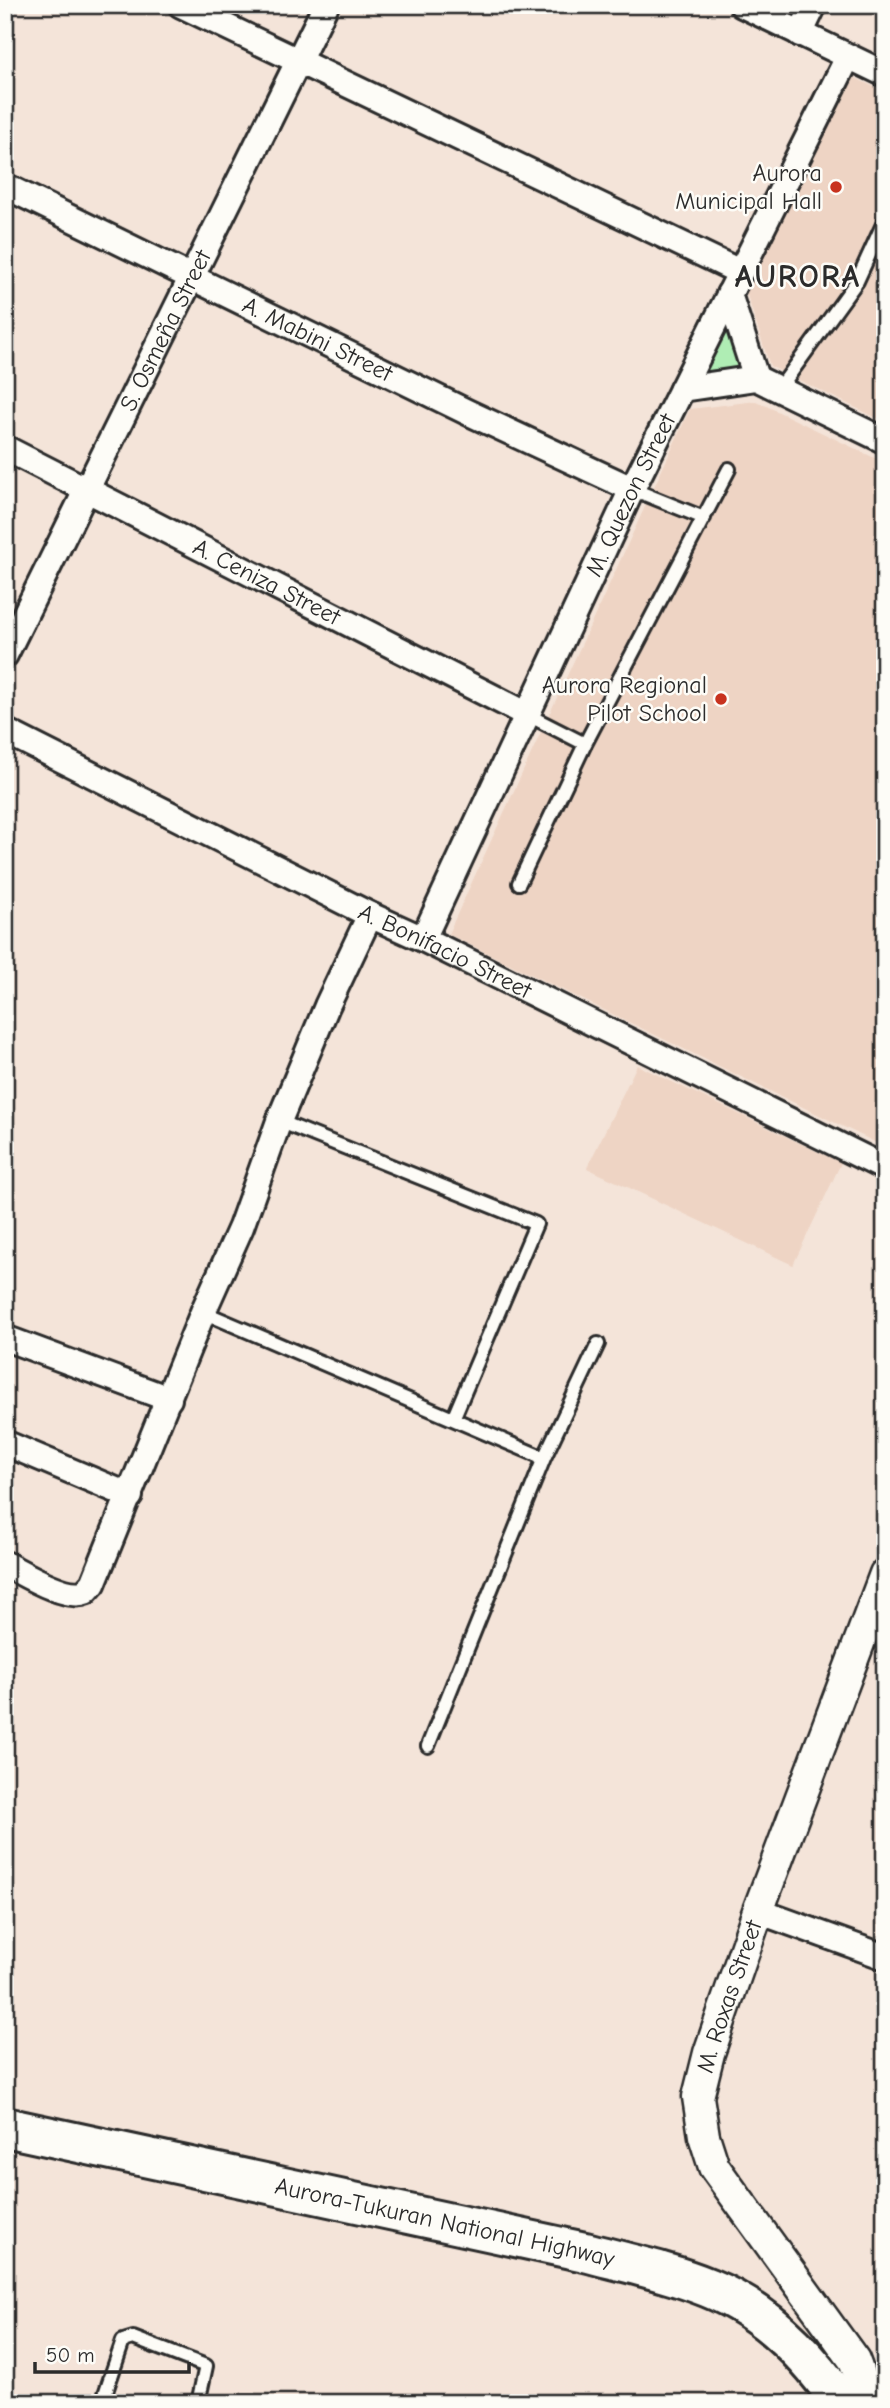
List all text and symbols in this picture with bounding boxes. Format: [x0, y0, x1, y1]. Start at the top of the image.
place label: Aurora Municipal Hall [675, 159, 822, 215]
marker: Aurora Municipal Hall [828, 179, 844, 195]
street label: S. Osmeña Street [114, 244, 217, 416]
district label: AURORA [735, 258, 861, 295]
street label: A. Mabini Street [238, 290, 398, 388]
street label: M. Quezon Street [579, 408, 682, 581]
street label: A. Ceniza Street [189, 532, 346, 631]
place label: Aurora Regional Pilot School [542, 671, 707, 727]
marker: Aurora Regional Pilot School [713, 691, 729, 707]
street label: A. Bonifacio Street [354, 898, 537, 1005]
street label: M. Roxas Street [691, 1915, 768, 2076]
street label: Aurora-Tukuran National Highway [272, 2172, 618, 2273]
scale bar [35, 2331, 189, 2375]
text: 50 m [46, 2343, 95, 2367]

